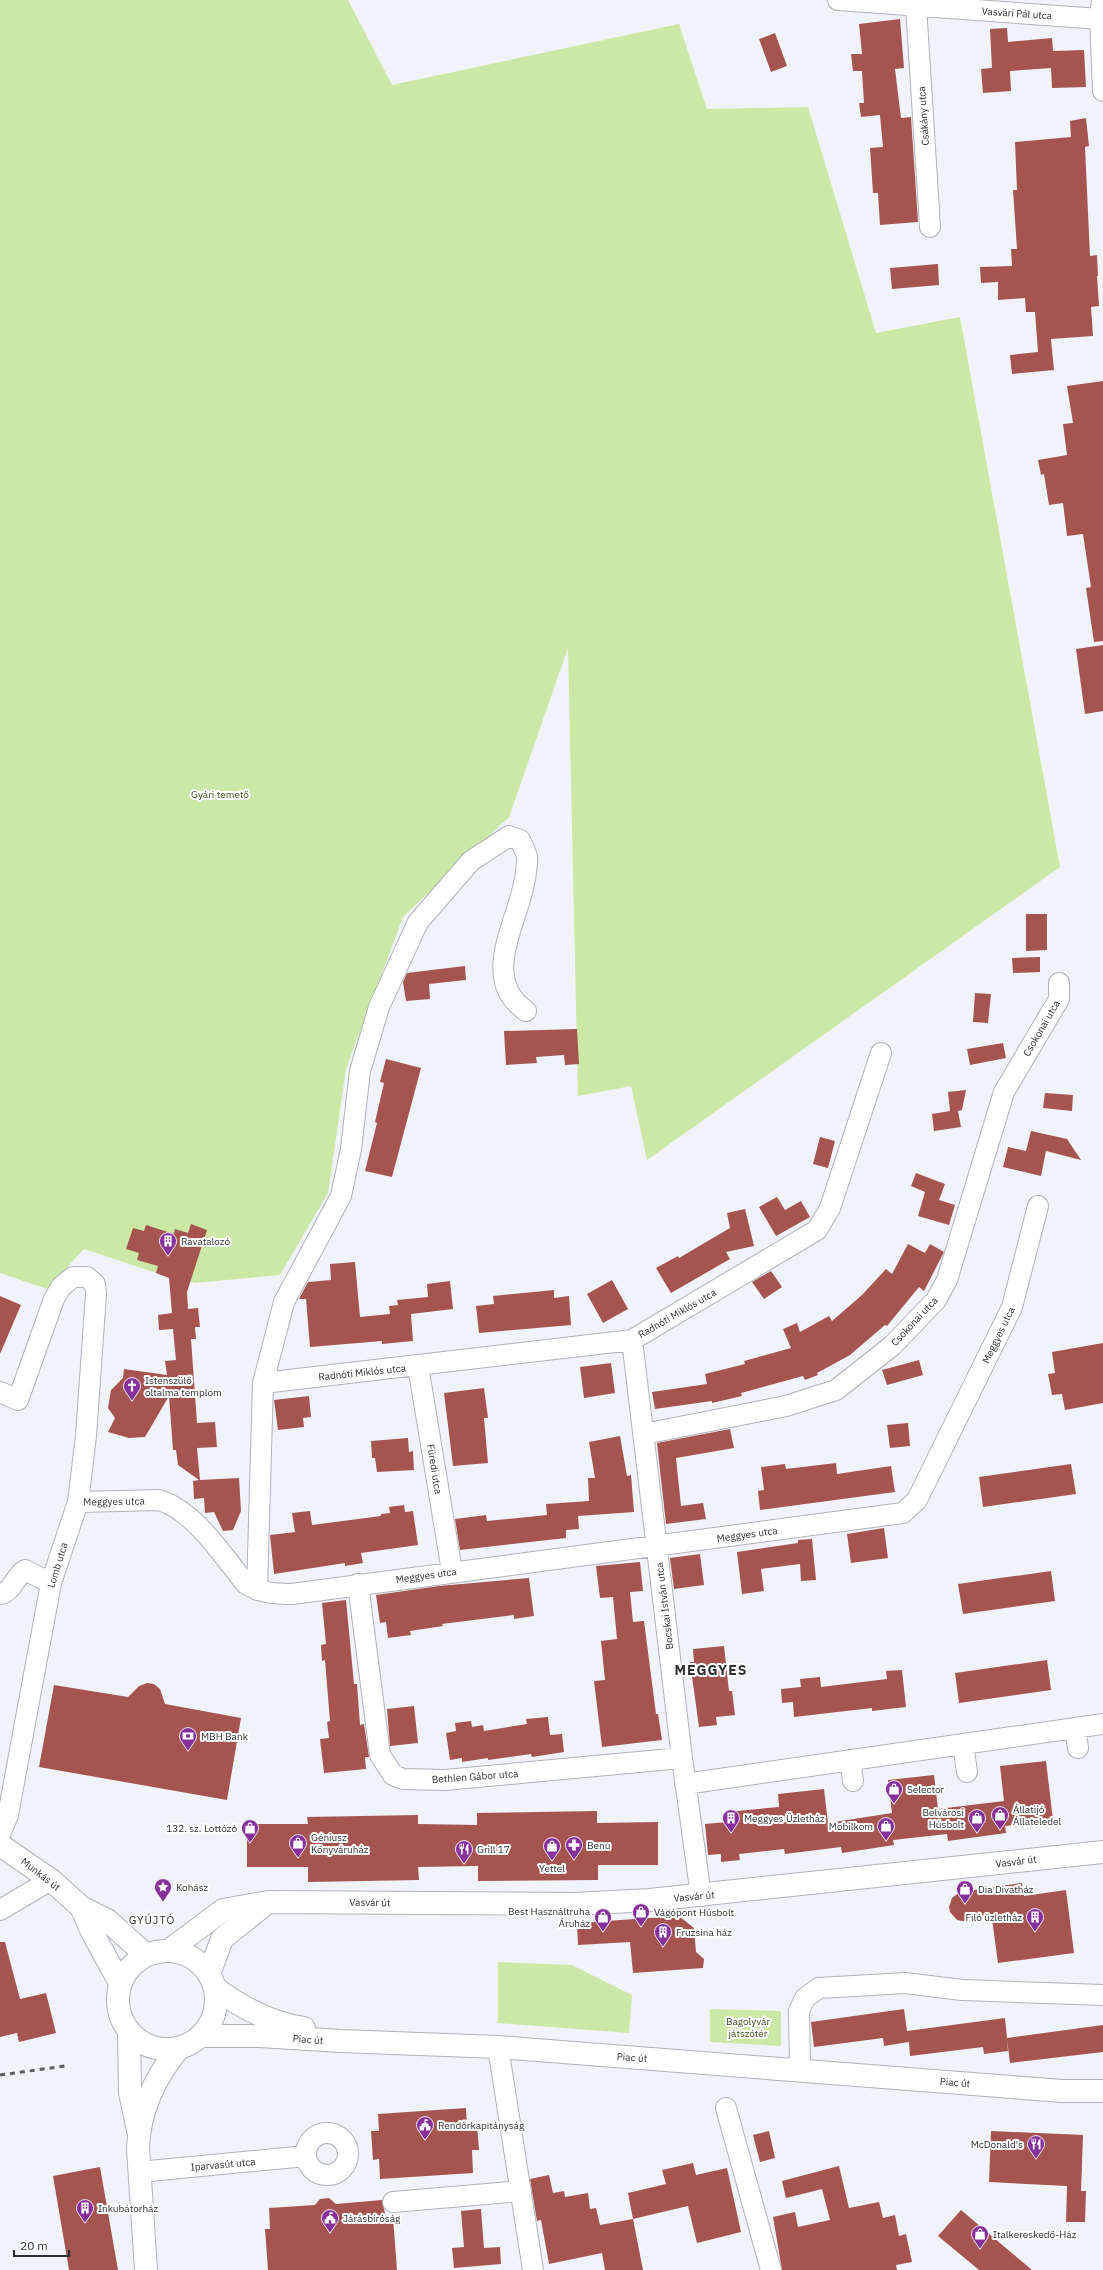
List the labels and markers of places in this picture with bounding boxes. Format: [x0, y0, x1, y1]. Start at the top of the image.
building icon: Ravatalozó [158, 1231, 178, 1256]
place label: Ravatalozó [181, 1235, 230, 1248]
place label: Istenszülő oltalma templom [145, 1374, 222, 1399]
church icon: Istenszülő oltalma templom [122, 1376, 142, 1401]
bank icon: MBH Bank [178, 1726, 198, 1751]
place label: MBH Bank [201, 1730, 249, 1743]
shop icon: Selector [884, 1779, 904, 1804]
place label: Selector [907, 1783, 945, 1796]
place label: Állatijó Állateledel [1013, 1803, 1062, 1828]
shop icon: Állatijó Állateledel [990, 1805, 1010, 1830]
place label: Belvárosi Húsbolt [923, 1806, 964, 1831]
building icon: Meggyes Üzletház [721, 1808, 741, 1833]
shop icon: Belvárosi Húsbolt [967, 1808, 987, 1833]
place label: Meggyes Üzletház [744, 1812, 825, 1825]
shop icon: Mobilkom [876, 1816, 896, 1841]
shop icon: 132. sz. Lottózó [240, 1818, 260, 1843]
place label: Mobilkom [829, 1820, 873, 1833]
place label: 132. sz. Lottózó [166, 1822, 237, 1835]
place label: Géniusz Könyváruház [311, 1831, 369, 1856]
shop icon: Géniusz Könyváruház [288, 1833, 308, 1858]
pharmacy icon: Benu [564, 1835, 584, 1860]
shop icon: Yettel [542, 1836, 562, 1861]
restaurant icon: Grill 17 [454, 1839, 474, 1864]
place label: Benu [587, 1839, 610, 1852]
place label: Grill 17 [477, 1843, 510, 1856]
place label: Yettel [539, 1862, 565, 1875]
place icon: Kohász [153, 1877, 173, 1902]
shop icon: Dia Divatház [955, 1879, 975, 1904]
place label: Kohász [176, 1881, 208, 1894]
place label: Dia Divatház [978, 1883, 1034, 1896]
shop icon: Vágópont Húsbolt [631, 1902, 651, 1927]
place label: Best Használtruha Áruház [508, 1905, 591, 1930]
place label: Vágópont Húsbolt [654, 1906, 735, 1919]
shop icon: Best Használtruha Áruház [593, 1907, 613, 1932]
building icon: Filó üzletház [1025, 1907, 1045, 1932]
place label: Filó üzletház [966, 1911, 1022, 1924]
building icon: Fruzsina ház [653, 1922, 673, 1947]
place label: Fruzsina ház [676, 1926, 732, 1939]
public building icon: Rendőrkapitányság [415, 2115, 435, 2140]
place label: Rendőrkapitányság [438, 2119, 525, 2132]
restaurant icon: McDonald's [1026, 2134, 1046, 2159]
place label: McDonald's [971, 2138, 1023, 2151]
building icon: Inkubátorház [75, 2198, 95, 2223]
place label: Inkubátorház [98, 2202, 158, 2215]
public building icon: Járásbíróság [320, 2208, 340, 2233]
place label: Járásbíróság [343, 2212, 401, 2225]
shop icon: Italkereskedő-Ház [970, 2224, 990, 2249]
place label: Italkereskedő-Ház [993, 2228, 1077, 2241]

